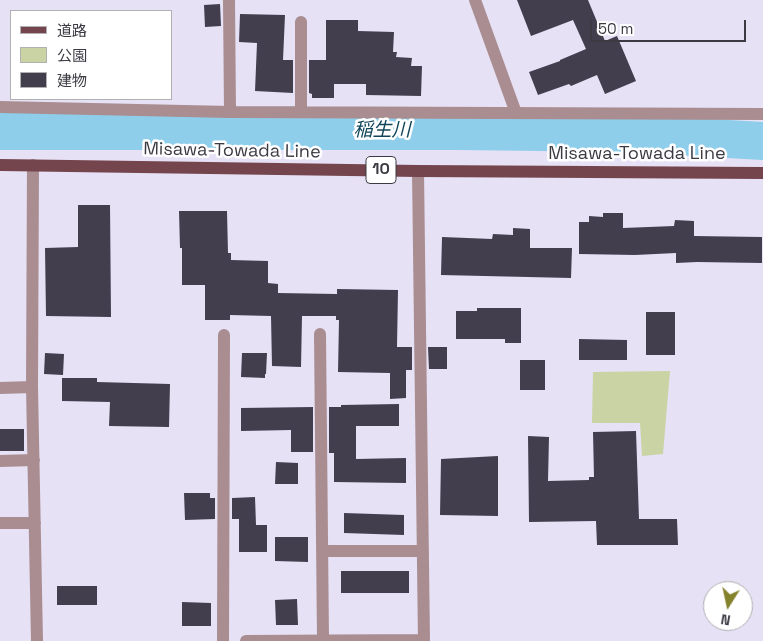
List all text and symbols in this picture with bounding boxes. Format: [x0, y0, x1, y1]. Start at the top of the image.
legend [10, 10, 172, 100]
scale bar [593, 10, 749, 42]
text: 50 m [598, 19, 633, 38]
text: 道路 [57, 21, 87, 40]
text: 公園 [57, 46, 87, 65]
text: 建物 [57, 71, 87, 90]
water label: 稲生川 [354, 120, 410, 142]
street label: Misawa-Towada Line [143, 139, 321, 163]
street label: Misawa-Towada Line [548, 143, 726, 165]
road number: 10 [366, 156, 396, 184]
north arrow [703, 581, 753, 631]
text: N [719, 610, 732, 629]

